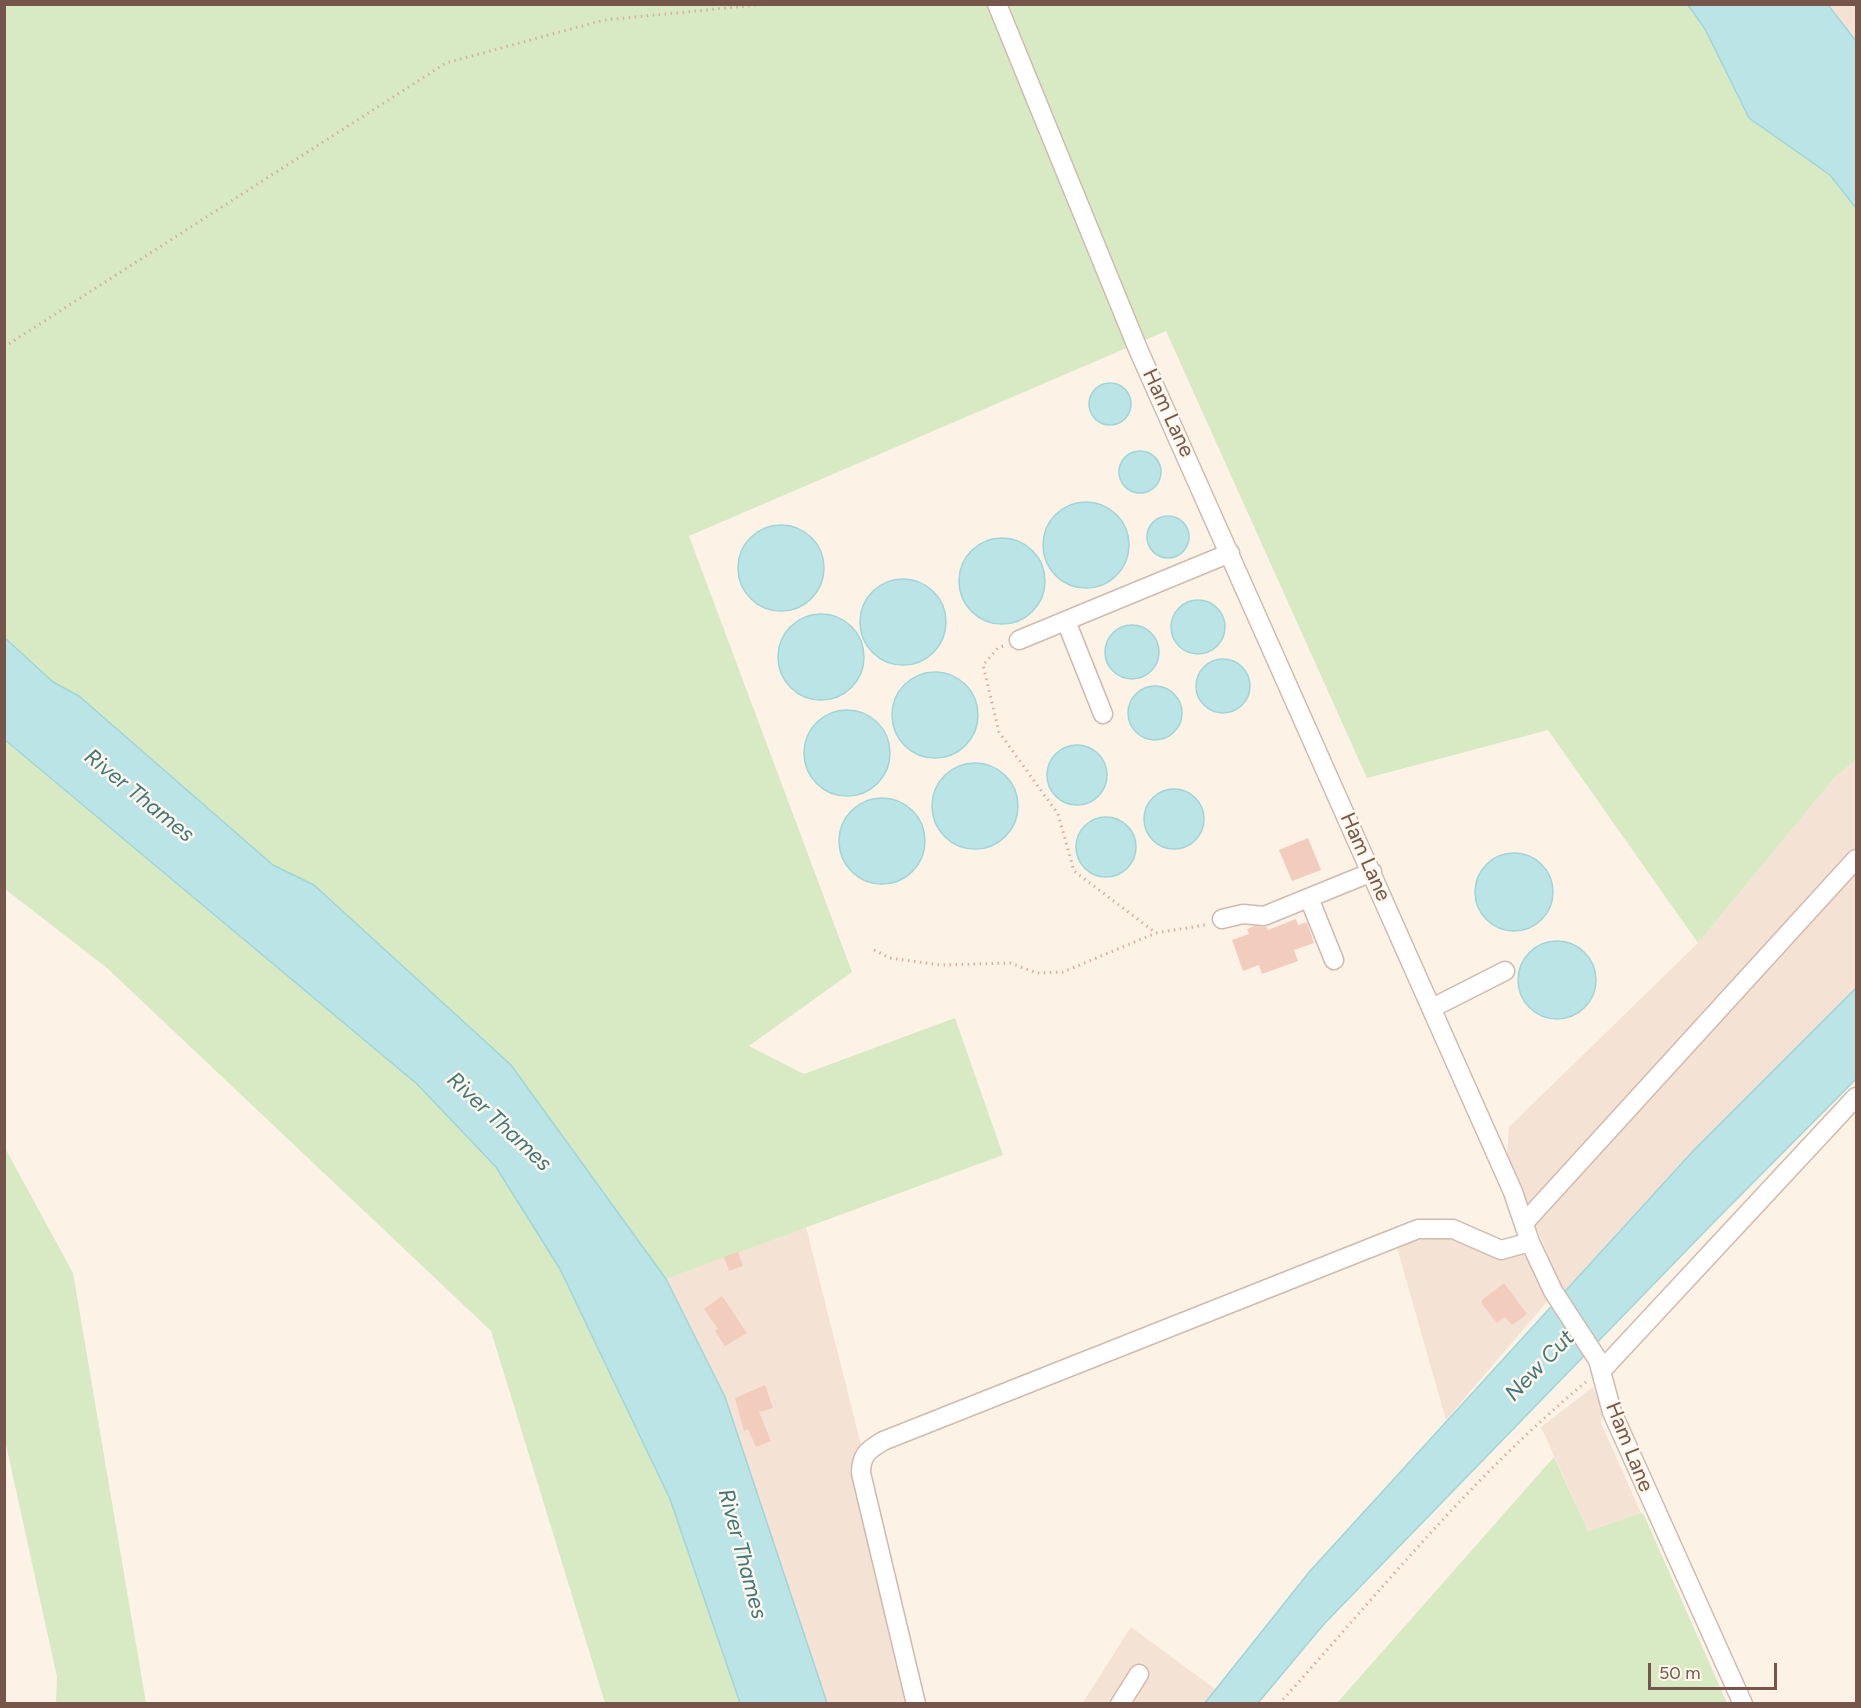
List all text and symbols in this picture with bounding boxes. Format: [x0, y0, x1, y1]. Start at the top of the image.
street label: Ham Lane [1137, 365, 1199, 461]
water label: River Thames [79, 744, 199, 848]
street label: Ham Lane [1334, 809, 1396, 905]
water label: River Thames [441, 1067, 557, 1177]
water label: New Cut [1500, 1325, 1580, 1407]
street label: Ham Lane [1600, 1399, 1658, 1495]
water label: River Thames [712, 1486, 772, 1622]
scale bar [1651, 1651, 1780, 1689]
text: 50 m [1659, 1662, 1701, 1684]

